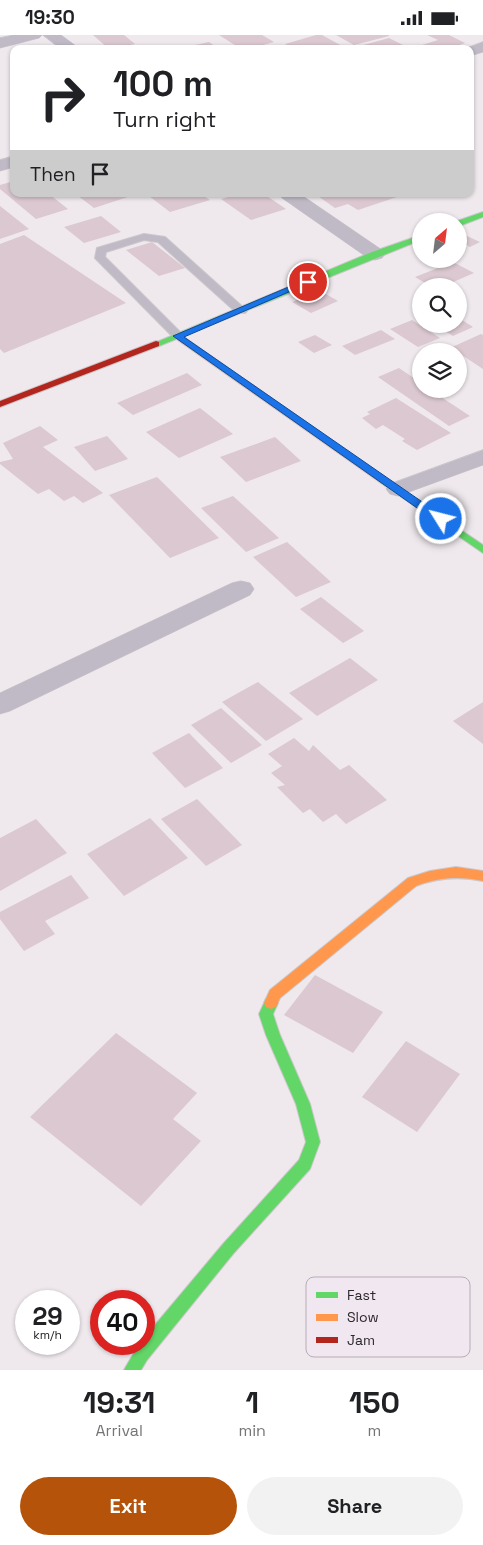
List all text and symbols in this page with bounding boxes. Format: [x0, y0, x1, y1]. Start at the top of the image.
text: 19:30 [25, 5, 75, 30]
text: 100 m [113, 62, 213, 106]
icon: right [30, 65, 95, 130]
text: Turn right [113, 105, 216, 133]
icon: arrive [86, 160, 114, 188]
text: Then [30, 162, 76, 187]
north arrow [412, 213, 468, 267]
map controls [412, 213, 467, 398]
pin [287, 261, 329, 303]
icon: arrive [294, 268, 322, 296]
button: search [412, 278, 467, 333]
button: layers [412, 343, 467, 398]
position arrow [414, 492, 466, 544]
legend [306, 1277, 470, 1357]
text: Fast [347, 1286, 376, 1304]
speed limit sign: 40 [90, 1290, 155, 1355]
text: 29 [32, 1300, 63, 1332]
text: Slow [347, 1308, 379, 1326]
text: km/h [33, 1327, 62, 1343]
text: Jam [347, 1331, 375, 1349]
text: 19:31 [83, 1383, 155, 1422]
text: 1 [245, 1383, 259, 1422]
text: 150 [349, 1383, 400, 1422]
text: Arrival [95, 1420, 143, 1441]
text: min [238, 1420, 266, 1441]
text: m [368, 1420, 381, 1441]
button: Exit [20, 1477, 237, 1535]
button: Share [247, 1477, 463, 1535]

